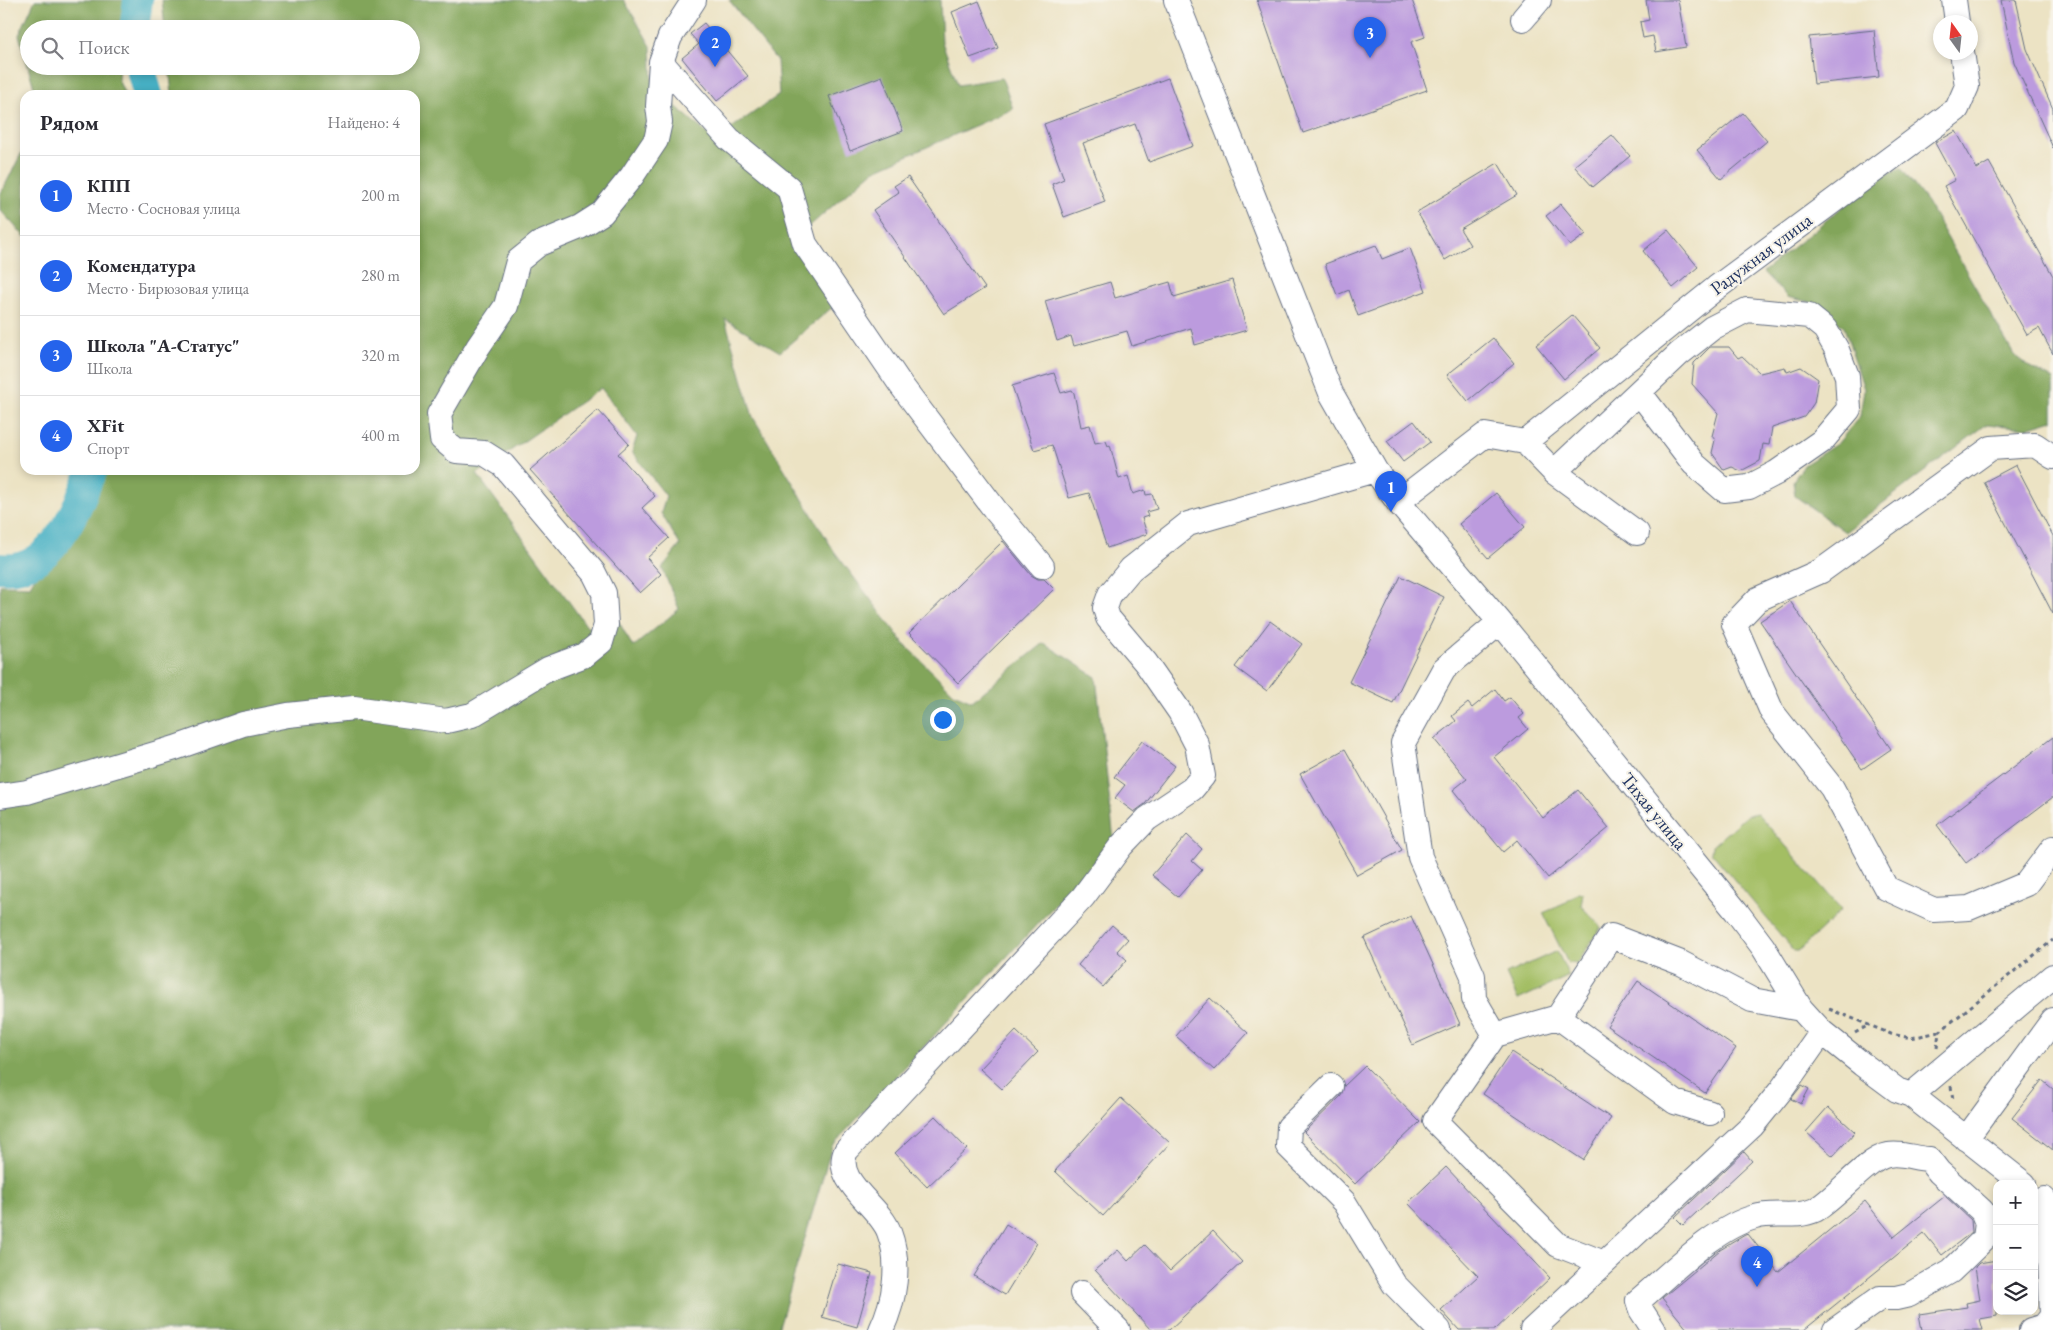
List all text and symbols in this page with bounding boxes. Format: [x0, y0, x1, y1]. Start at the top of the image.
north arrow [1933, 15, 1978, 60]
pin: 3 [1354, 17, 1386, 58]
search box [20, 20, 420, 75]
pin: 2 [699, 26, 731, 67]
icon: search [38, 34, 66, 62]
text: Поиск [78, 35, 130, 60]
text: Рядом [40, 109, 99, 136]
text: Найдено: 4 [328, 112, 400, 133]
text: КПП [87, 173, 130, 198]
text: 1 [52, 185, 60, 206]
text: 200 m [361, 185, 400, 206]
text: Место · Сосновая улица [87, 198, 240, 219]
street label: Радужная улица [1705, 207, 1817, 301]
text: Комендатура [87, 253, 196, 278]
text: 2 [52, 265, 60, 286]
text: 280 m [361, 265, 400, 286]
text: Место · Бирюзовая улица [87, 278, 249, 299]
text: Школа "А-Статус" [87, 333, 240, 358]
text: 3 [52, 345, 60, 366]
text: 320 m [361, 345, 400, 366]
text: Школа [87, 358, 132, 379]
text: XFit [87, 413, 124, 438]
text: 4 [52, 425, 60, 446]
text: 400 m [361, 425, 400, 446]
text: Спорт [87, 438, 129, 459]
pin: 1 [1375, 471, 1407, 512]
your location [930, 707, 956, 733]
street label: Тихая улица [1615, 767, 1693, 855]
map controls [1993, 1180, 2038, 1315]
button: + [1993, 1180, 2038, 1225]
button: − [1993, 1225, 2038, 1270]
pin: 4 [1741, 1246, 1773, 1287]
button: layers [1993, 1270, 2038, 1315]

